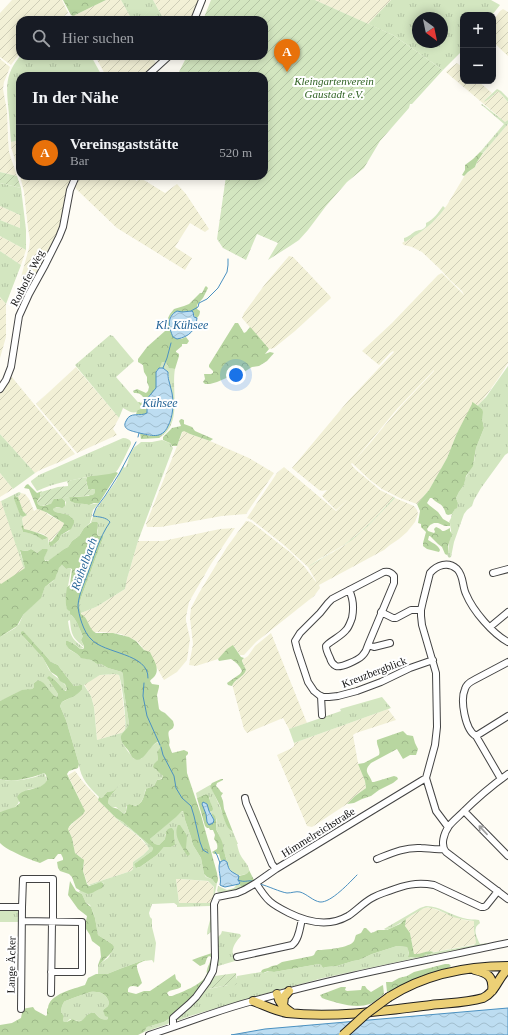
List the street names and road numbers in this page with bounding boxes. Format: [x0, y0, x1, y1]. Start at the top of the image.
street label: Rothofer Weg [8, 247, 47, 308]
street label: Kreuzbergblick [340, 654, 408, 690]
street label: Himmelreichstraße [279, 805, 357, 859]
street label: Lange Äcker [5, 936, 18, 994]

